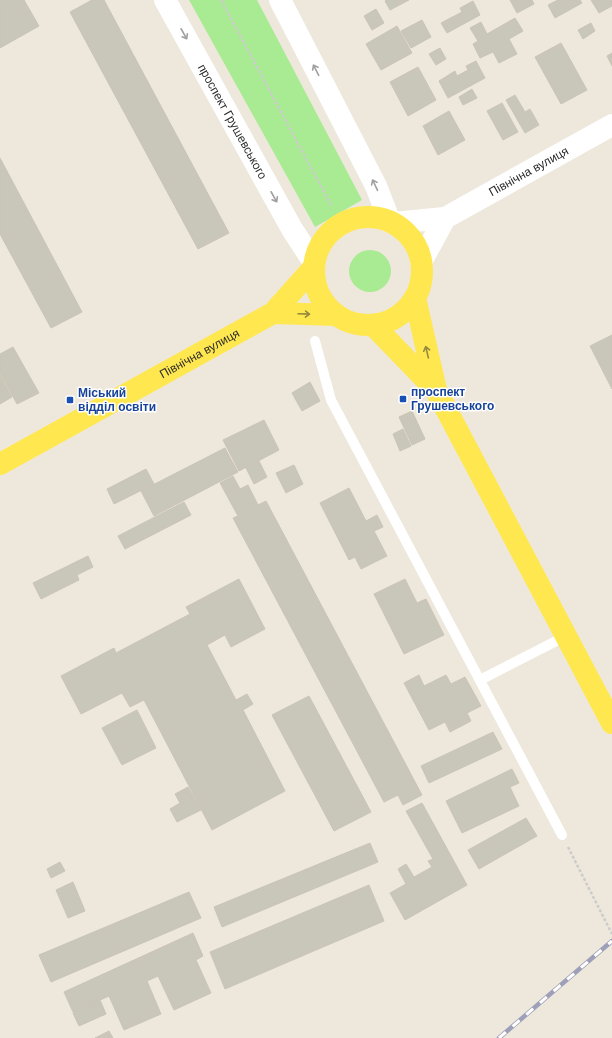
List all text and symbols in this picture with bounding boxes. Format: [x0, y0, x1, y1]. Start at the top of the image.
one-way arrow [181, 28, 189, 40]
street label: проспект Грушевського [195, 62, 270, 182]
one-way arrow [312, 64, 319, 76]
street label: Північна вулиця [486, 144, 571, 199]
one-way arrow [371, 180, 378, 192]
one-way arrow [271, 191, 278, 203]
one-way arrow [297, 310, 310, 318]
street label: Північна вулиця [157, 326, 242, 381]
one-way arrow [423, 345, 431, 358]
place label: проспект Грушевського [411, 385, 494, 413]
place label: Міський відділ освіти [78, 386, 156, 414]
marker: проспект Грушевського [398, 394, 408, 404]
marker: Міський відділ освіти [65, 395, 75, 405]

